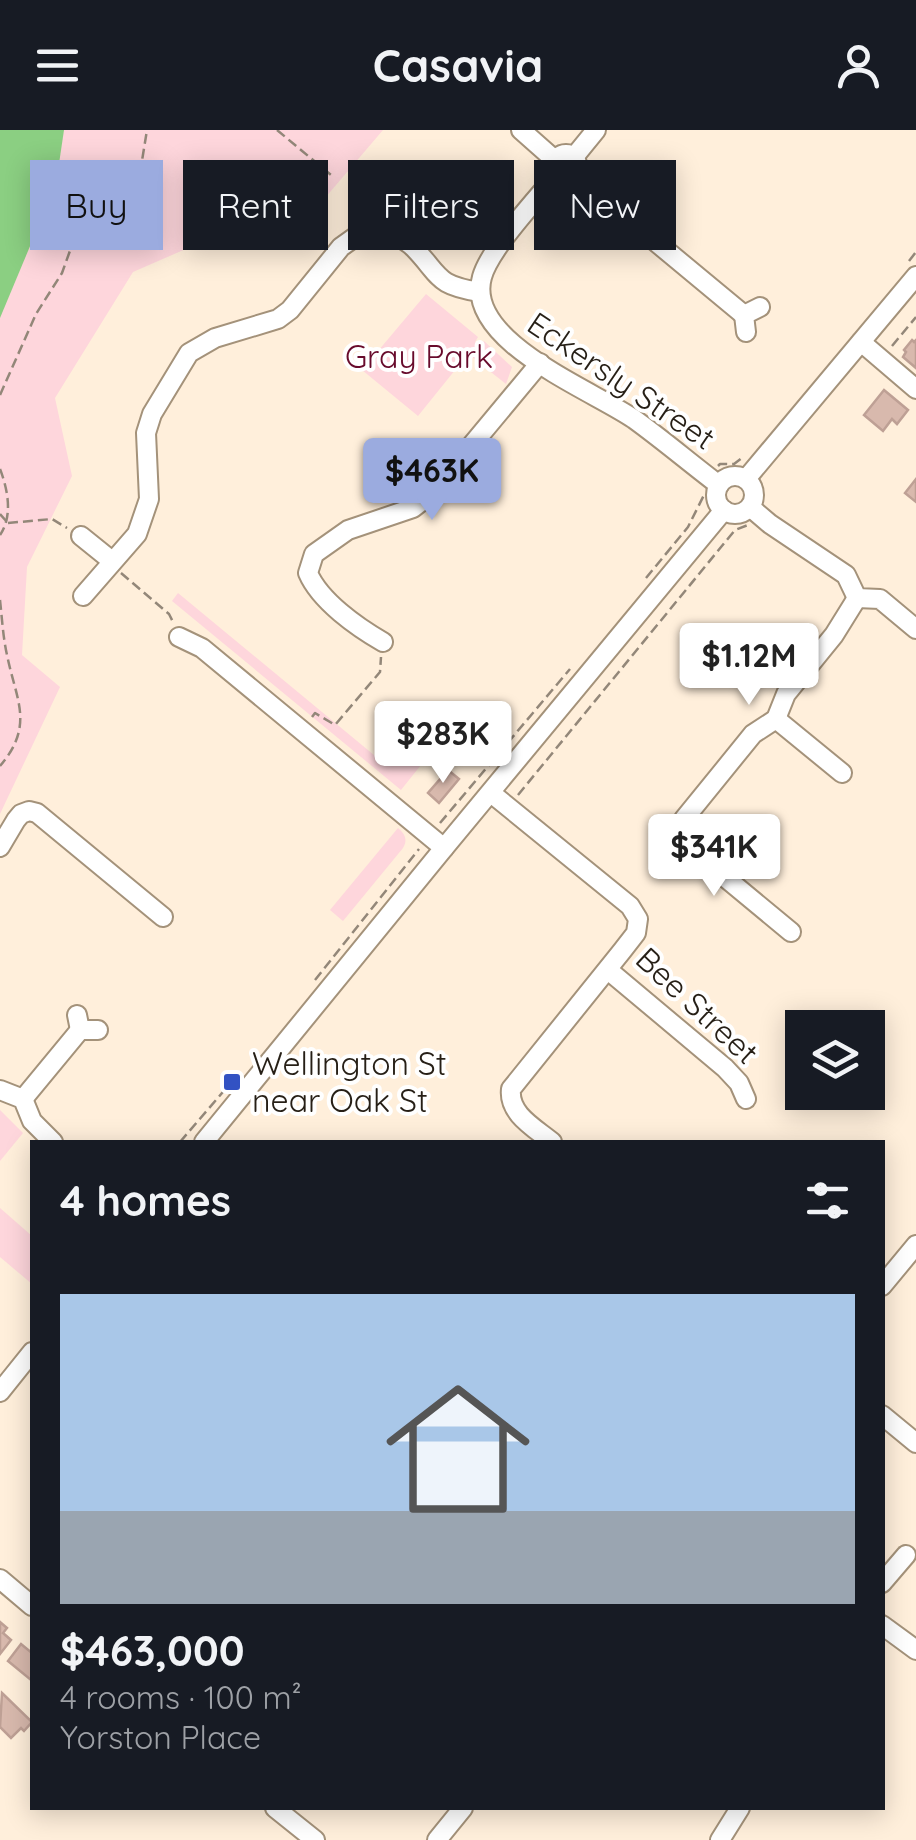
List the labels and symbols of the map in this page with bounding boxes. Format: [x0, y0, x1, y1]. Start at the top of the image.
street label: Eckersly Street [520, 303, 723, 458]
park label: Gray Park [345, 336, 493, 376]
pin: $463K [362, 438, 502, 523]
pin: $1.12M [668, 623, 830, 708]
pin: $283K [373, 701, 513, 786]
pin: $341K [644, 814, 784, 899]
street label: Bee Street [628, 938, 767, 1072]
place label: Wellington St near Oak St [252, 1043, 447, 1120]
marker: Wellington St near Oak St [221, 1071, 243, 1093]

